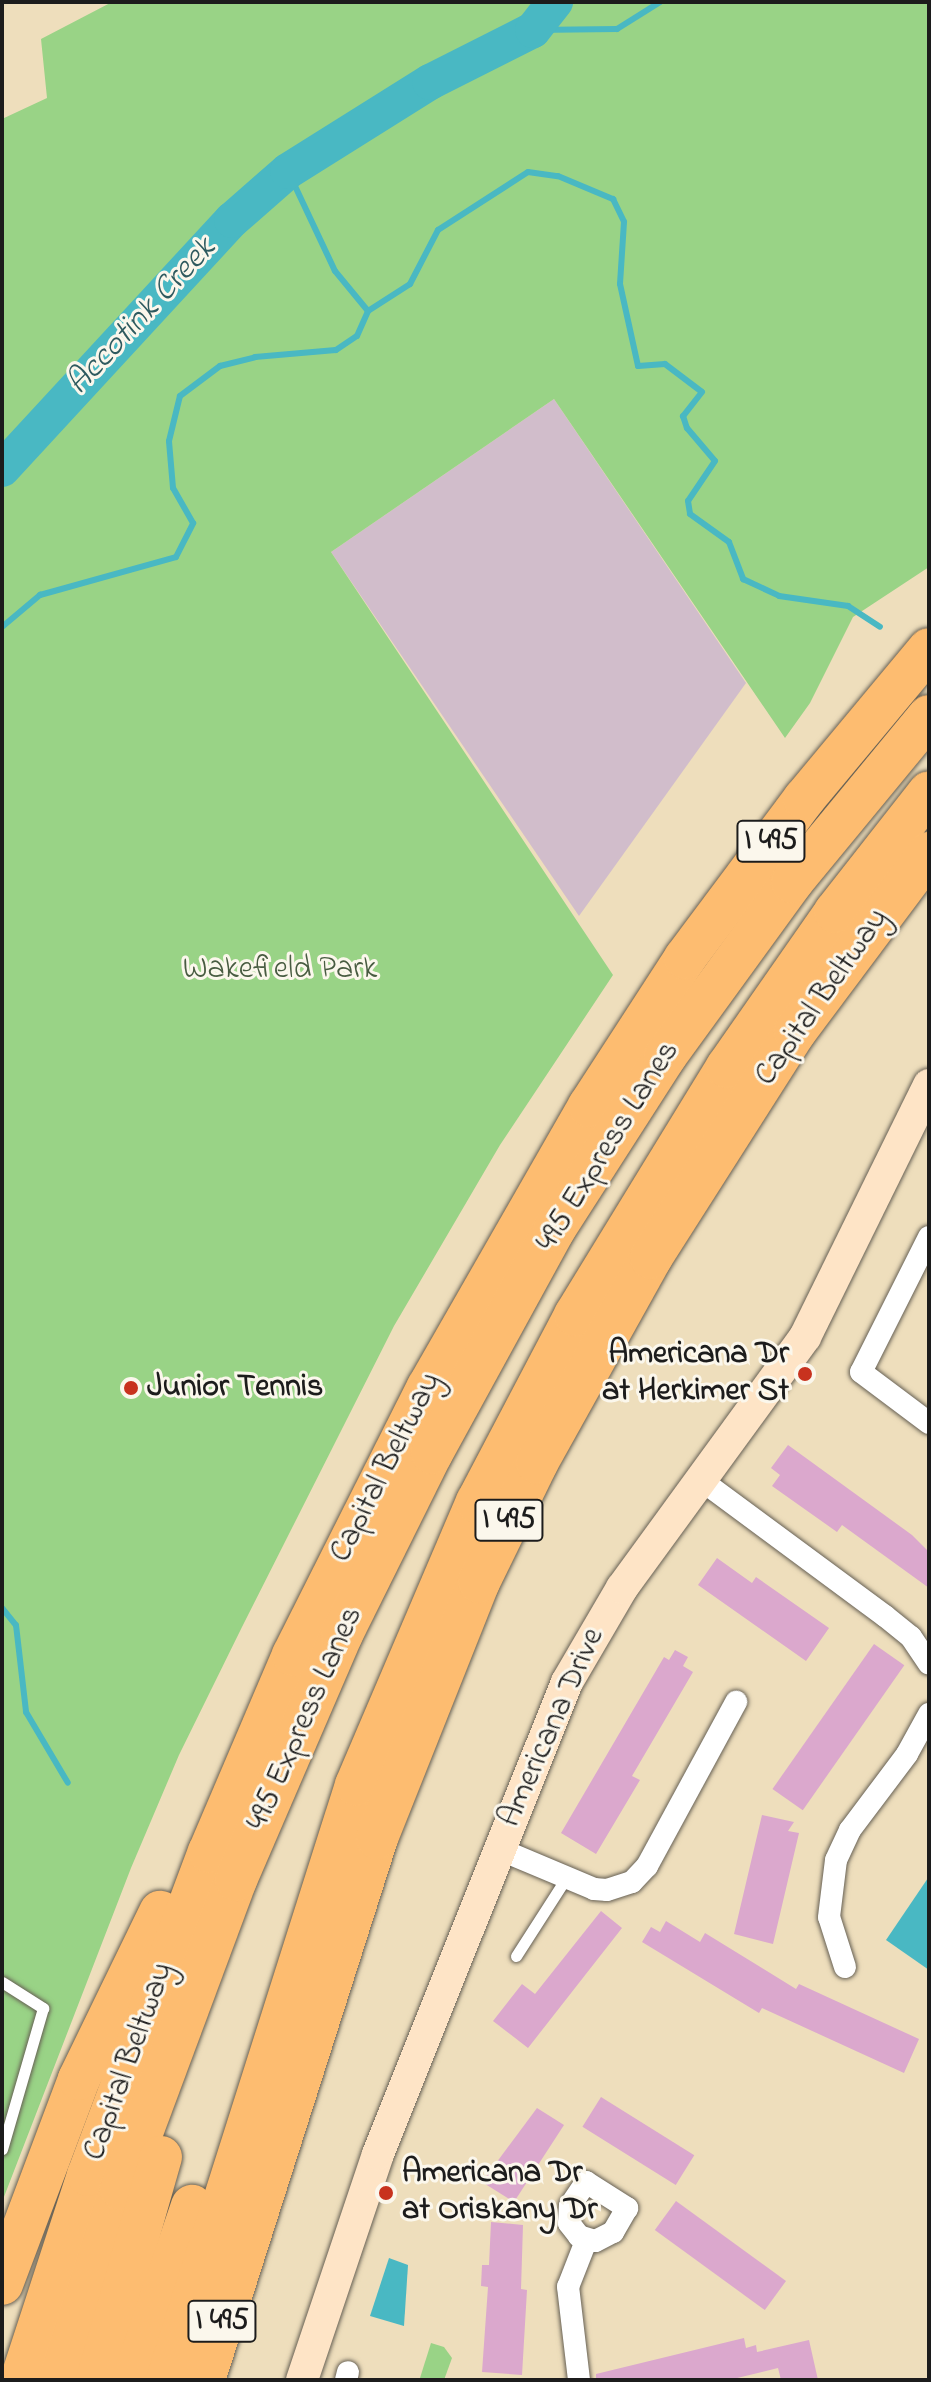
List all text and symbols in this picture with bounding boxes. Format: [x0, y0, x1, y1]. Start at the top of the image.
water label: Accotink Creek [59, 230, 225, 404]
road number: I 495 [735, 815, 807, 867]
street label: Capital Beltway [748, 902, 898, 1094]
park label: Wakefield Park [183, 951, 377, 989]
street label: 495 Express Lanes [529, 1035, 689, 1259]
place label: Americana Dr at Herkimer St [602, 1337, 789, 1412]
marker: Americana Dr at Herkimer St [796, 1365, 814, 1383]
street label: Capital Beltway [323, 1367, 451, 1569]
place label: Junior Tennis [147, 1369, 323, 1407]
marker: Junior Tennis [122, 1379, 140, 1397]
road number: I 495 [473, 1494, 545, 1546]
street label: 495 Express Lanes [240, 1601, 372, 1837]
street label: Americana Drive [492, 1622, 614, 1834]
street label: Capital Beltway [76, 1958, 184, 2166]
place label: Americana Dr at Oriskany Dr [402, 2156, 597, 2231]
marker: Americana Dr at Oriskany Dr [377, 2184, 395, 2202]
road number: I 495 [186, 2295, 258, 2347]

